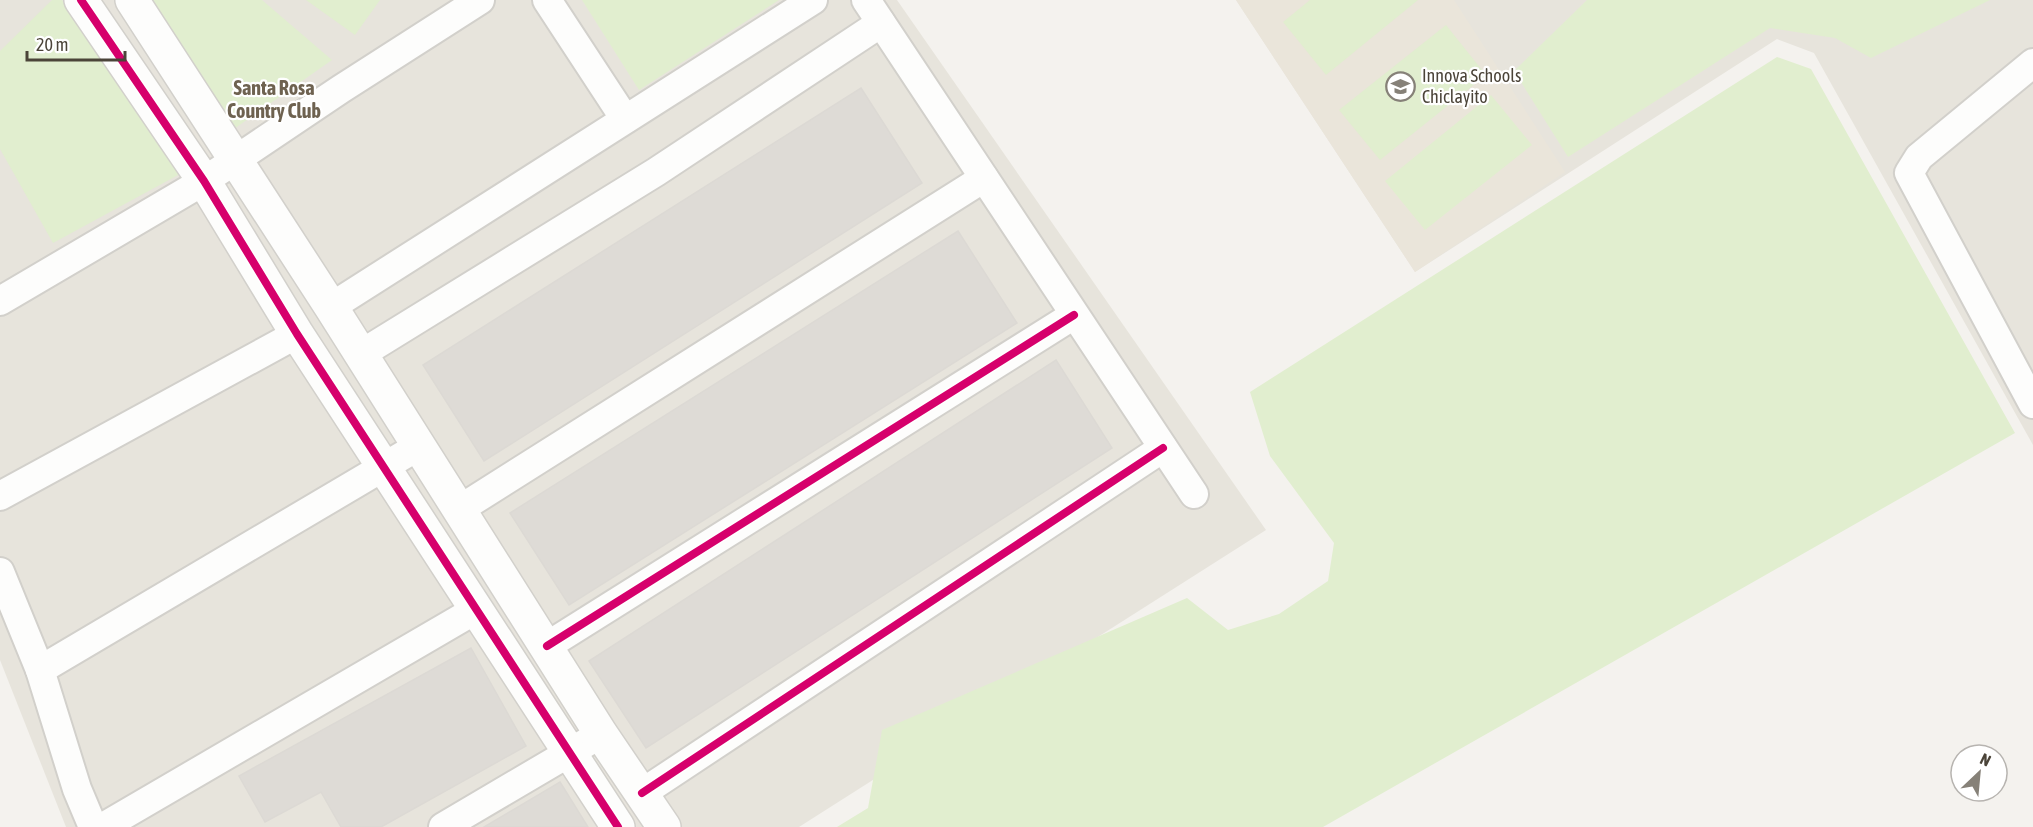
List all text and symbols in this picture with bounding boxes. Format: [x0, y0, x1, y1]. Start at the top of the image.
scale bar [27, 24, 124, 62]
text: 20 m [36, 34, 68, 55]
place label: Innova Schools Chiclayito [1422, 65, 1521, 107]
school or university icon: Innova Schools Chiclayito [1385, 70, 1417, 102]
district label: Santa Rosa Country Club [227, 76, 321, 122]
north arrow [1949, 743, 2009, 803]
text: N [1977, 749, 1994, 770]

